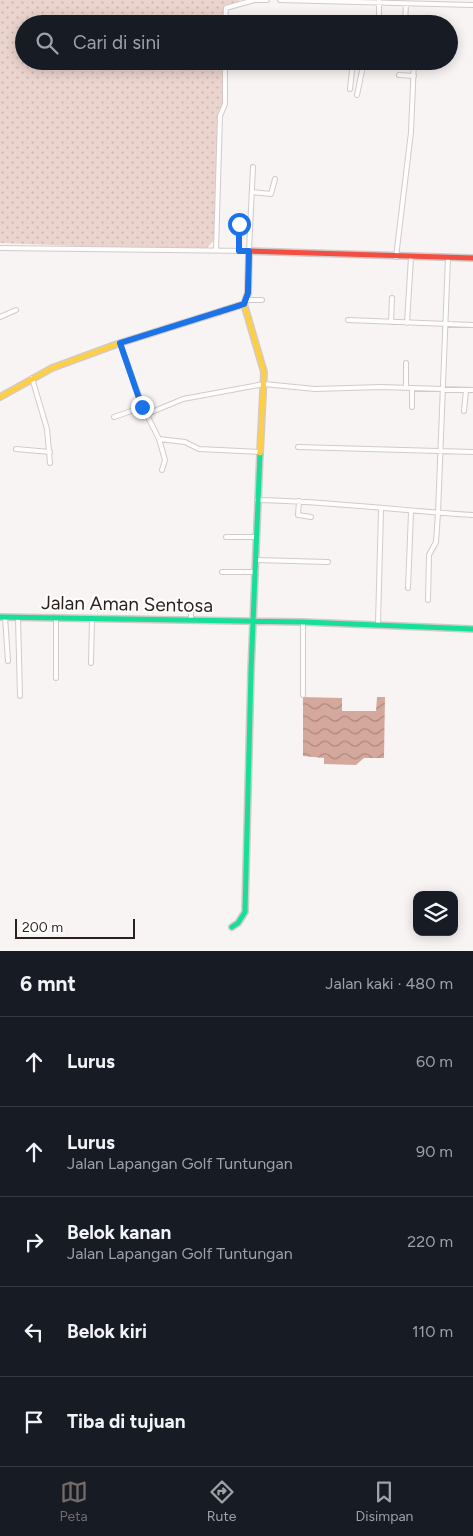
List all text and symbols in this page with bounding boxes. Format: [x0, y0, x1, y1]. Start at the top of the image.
search box [15, 15, 458, 70]
icon: search [33, 29, 61, 57]
text: Cari di sini [73, 31, 160, 54]
route start [228, 213, 251, 236]
route end [131, 396, 154, 419]
street label: Jalan Aman Sentosa [41, 591, 213, 617]
map controls [413, 891, 458, 936]
button: layers [413, 891, 458, 936]
scale bar [15, 916, 135, 939]
text: 200 m [22, 919, 63, 936]
text: 6 mnt [20, 971, 76, 996]
text: Jalan kaki · 480 m [325, 974, 453, 993]
icon: ahead [20, 1048, 48, 1076]
text: Lurus [67, 1050, 115, 1073]
text: 60 m [416, 1052, 453, 1071]
text: Lurus [67, 1131, 115, 1154]
icon: ahead [20, 1138, 48, 1166]
text: 90 m [416, 1142, 453, 1161]
text: Jalan Lapangan Golf Tuntungan [67, 1154, 293, 1173]
text: Belok kanan [67, 1221, 171, 1244]
icon: right [20, 1228, 48, 1256]
text: 220 m [407, 1232, 453, 1251]
text: Jalan Lapangan Golf Tuntungan [67, 1244, 293, 1263]
icon: left [20, 1318, 48, 1346]
text: Belok kiri [67, 1320, 147, 1343]
text: 110 m [412, 1322, 453, 1341]
icon: arrive [20, 1408, 48, 1436]
text: Tiba di tujuan [67, 1410, 186, 1433]
tab: Peta [60, 1478, 88, 1525]
tab: Rute [207, 1478, 236, 1525]
tab: Disimpan [356, 1478, 413, 1525]

